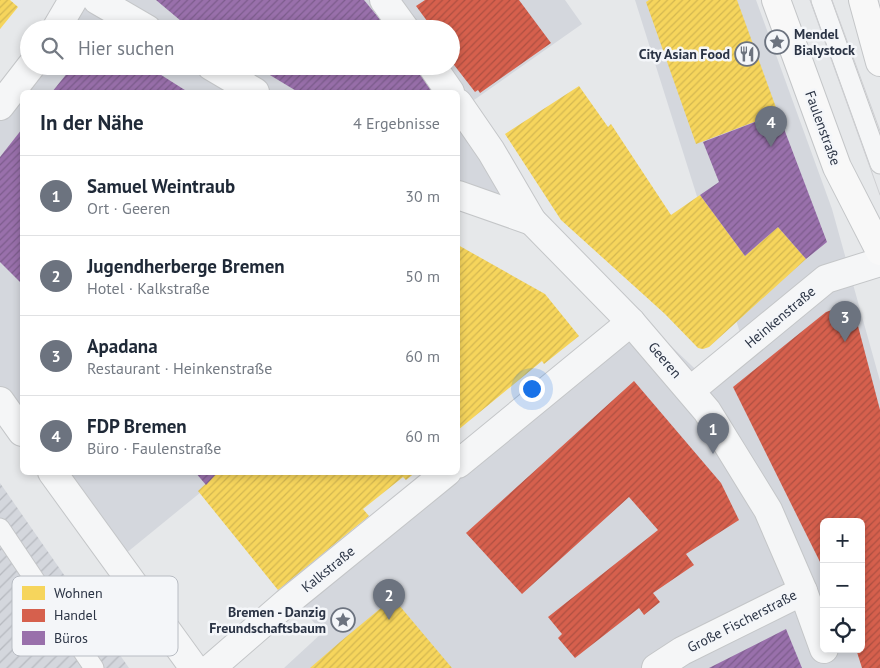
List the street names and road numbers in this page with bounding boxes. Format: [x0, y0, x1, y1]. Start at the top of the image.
street label: Faulenstraße [801, 88, 845, 168]
street label: Heinkenstraße [741, 282, 819, 352]
street label: Geeren [644, 338, 686, 382]
street label: Kalkstraße [298, 542, 358, 596]
street label: Große Fischerstraße [684, 586, 800, 656]

